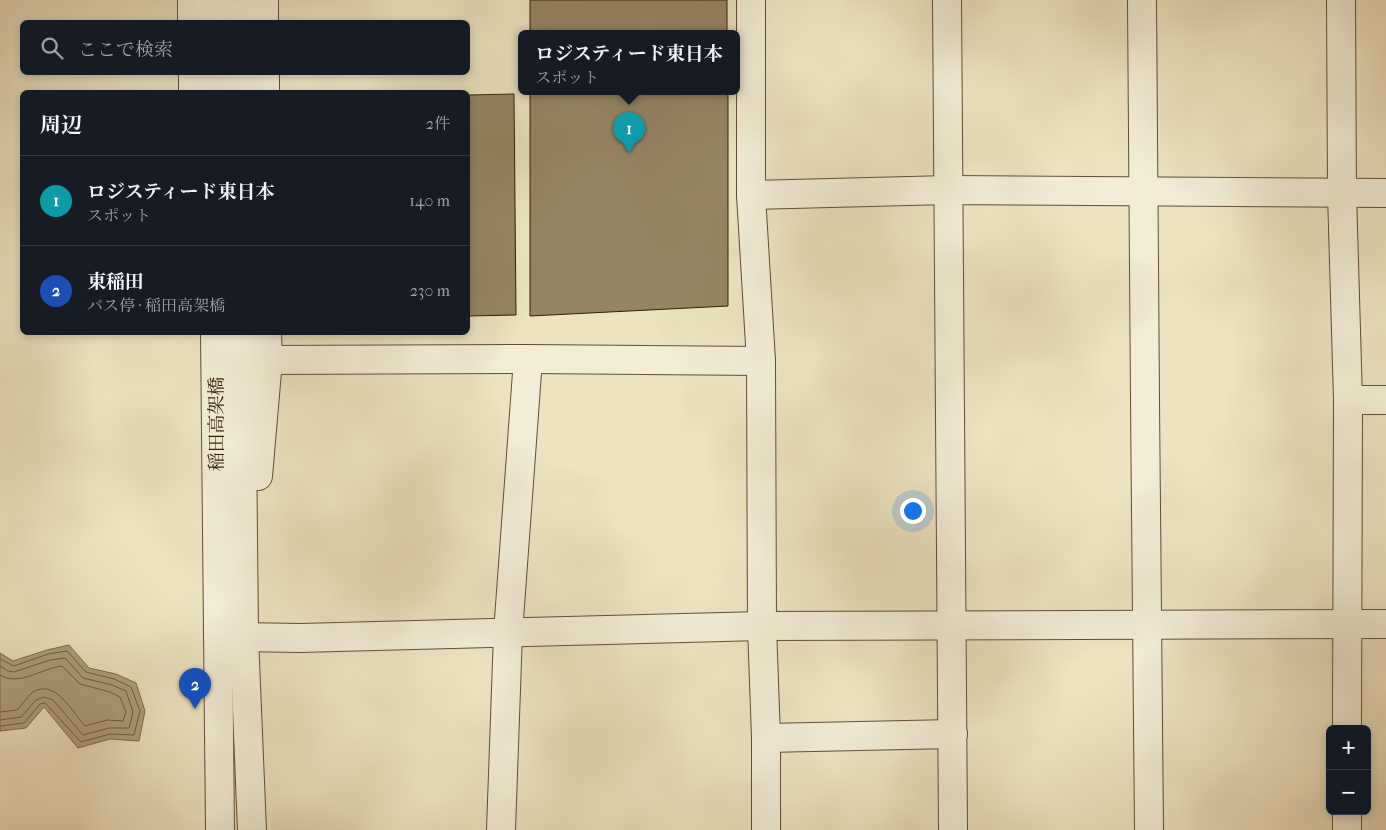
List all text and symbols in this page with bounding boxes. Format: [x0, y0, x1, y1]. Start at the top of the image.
search box [20, 20, 470, 75]
popup [518, 30, 740, 95]
icon: search [38, 34, 66, 62]
text: ここで検索 [78, 39, 173, 61]
text: ロジスティード東日本 [535, 43, 723, 65]
text: スポット [535, 68, 599, 87]
pin: 1 [613, 112, 645, 153]
text: 周辺 [40, 113, 82, 137]
text: 2件 [426, 114, 450, 133]
text: ロジスティード東日本 [87, 181, 275, 203]
text: 1 [53, 191, 59, 210]
text: 140 m [409, 191, 450, 210]
text: スポット [87, 206, 151, 225]
text: 東稲田 [87, 271, 144, 293]
text: 2 [52, 281, 60, 300]
text: 230 m [410, 281, 450, 300]
text: バス停 · 稲田高架橋 [87, 296, 225, 315]
street label: 稲田高架橋 [206, 376, 228, 472]
your location [900, 498, 926, 524]
pin: 2 [179, 668, 211, 709]
map controls [1326, 725, 1371, 815]
button: + [1326, 725, 1371, 770]
button: − [1326, 770, 1371, 815]

